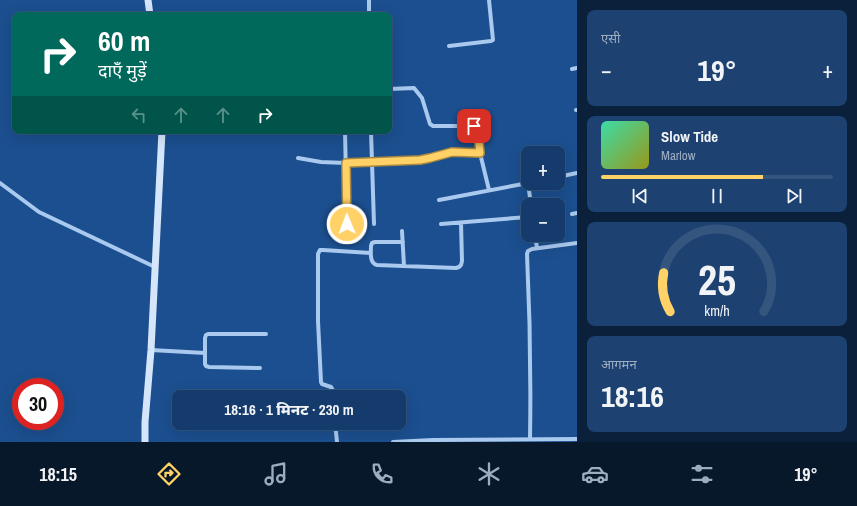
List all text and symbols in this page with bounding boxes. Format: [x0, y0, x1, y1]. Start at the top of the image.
text: 60 m [98, 22, 150, 60]
icon: right [32, 28, 84, 80]
text: एसी [601, 30, 620, 47]
text: 19° [697, 50, 737, 90]
text: − [601, 55, 612, 85]
text: + [822, 55, 833, 85]
text: दाएँ मुड़ें [98, 58, 147, 83]
icon: left [128, 104, 150, 126]
icon: ahead [170, 104, 192, 126]
icon: ahead [212, 104, 234, 126]
icon: right [254, 104, 276, 126]
pin [457, 109, 491, 143]
icon: arrive [463, 115, 485, 137]
text: Slow Tide [661, 126, 718, 147]
map controls [521, 146, 565, 242]
button: + [521, 146, 565, 190]
text: Marlow [661, 147, 695, 164]
icon: previous [629, 185, 651, 207]
icon: pause [706, 185, 728, 207]
icon: next [783, 185, 805, 207]
button: − [521, 198, 565, 242]
position arrow [326, 203, 368, 245]
text: 25 [698, 252, 736, 308]
text: km/h [704, 301, 730, 320]
text: आगमन [601, 356, 637, 373]
text: 18:16 [601, 376, 664, 416]
speed limit sign: 30 [12, 378, 64, 430]
text: 18:16 · 1 मिनट · 230 m [224, 399, 354, 420]
icon: directions [155, 460, 183, 488]
icon: music [262, 460, 290, 488]
icon: phone [368, 460, 396, 488]
icon: climate [475, 460, 503, 488]
icon: car [581, 460, 609, 488]
icon: filters [688, 460, 716, 488]
text: 18:15 [39, 462, 77, 487]
text: 19° [794, 462, 818, 487]

